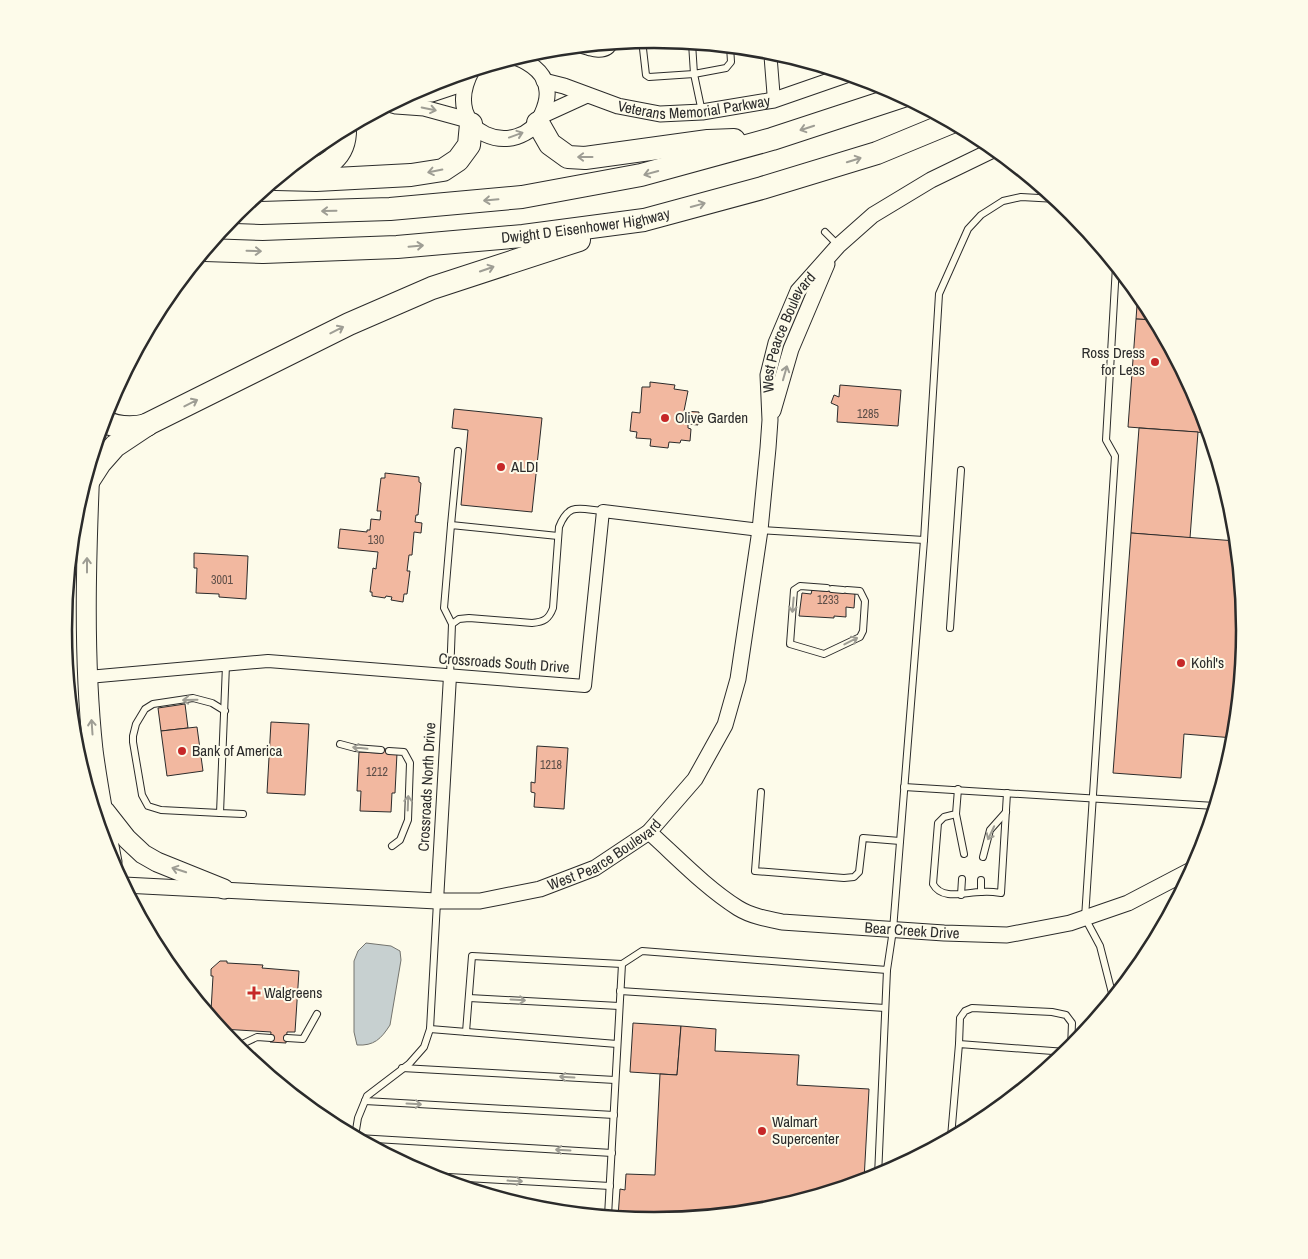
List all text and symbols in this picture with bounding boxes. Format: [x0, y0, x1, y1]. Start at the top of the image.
street label: Veterans Memorial Parkway [616, 90, 773, 124]
one-way arrow [421, 105, 437, 115]
one-way arrow [799, 124, 815, 133]
one-way arrow [508, 130, 524, 139]
one-way arrow [577, 152, 593, 162]
one-way arrow [846, 155, 862, 165]
one-way arrow [427, 167, 443, 177]
one-way arrow [643, 168, 659, 178]
one-way arrow [483, 195, 499, 205]
one-way arrow [689, 200, 705, 210]
street label: Dwight D Eisenhower Highway [500, 202, 673, 248]
one-way arrow [321, 206, 337, 216]
one-way arrow [408, 241, 424, 250]
one-way arrow [246, 247, 262, 256]
one-way arrow [479, 264, 495, 274]
street label: West Pearce Boulevard [757, 267, 820, 393]
one-way arrow [329, 325, 344, 334]
place label: Ross Dress for Less [1081, 342, 1145, 380]
marker: Ross Dress for Less [1149, 356, 1161, 368]
one-way arrow [781, 366, 790, 382]
one-way arrow [184, 398, 199, 408]
house number: 1285 [857, 406, 879, 422]
place label: Olive Garden [675, 407, 748, 428]
marker: Olive Garden [659, 412, 671, 424]
place label: ALDI [510, 456, 538, 477]
marker: ALDI [495, 461, 507, 473]
house number: 130 [368, 532, 384, 548]
one-way arrow [82, 557, 92, 574]
house number: 3001 [211, 572, 233, 588]
house number: 1233 [817, 592, 839, 608]
one-way arrow [788, 596, 798, 612]
one-way arrow [844, 636, 859, 646]
street label: Crossroads South Drive [438, 647, 570, 678]
place label: Kohl's [1191, 652, 1224, 673]
marker: Kohl's [1175, 657, 1187, 669]
one-way arrow [182, 695, 198, 705]
one-way arrow [87, 720, 96, 736]
street label: Crossroads North Drive [413, 722, 440, 852]
place label: Bank of America [192, 740, 282, 761]
one-way arrow [353, 743, 369, 753]
marker: Bank of America [176, 745, 188, 757]
house number: 1218 [540, 757, 562, 773]
house number: 1212 [366, 764, 388, 780]
one-way arrow [404, 795, 413, 811]
street label: West Pearce Boulevard [544, 814, 666, 895]
one-way arrow [986, 825, 995, 840]
one-way arrow [172, 865, 188, 875]
street label: Bear Creek Drive [864, 917, 960, 943]
place label: Walgreens [264, 982, 322, 1003]
marker: Walgreens [248, 987, 260, 999]
one-way arrow [509, 996, 525, 1005]
one-way arrow [559, 1073, 575, 1082]
one-way arrow [406, 1100, 422, 1109]
place label: Walmart Supercenter [772, 1111, 839, 1149]
marker: Walmart Supercenter [756, 1125, 768, 1137]
one-way arrow [555, 1146, 571, 1155]
one-way arrow [506, 1176, 522, 1185]

